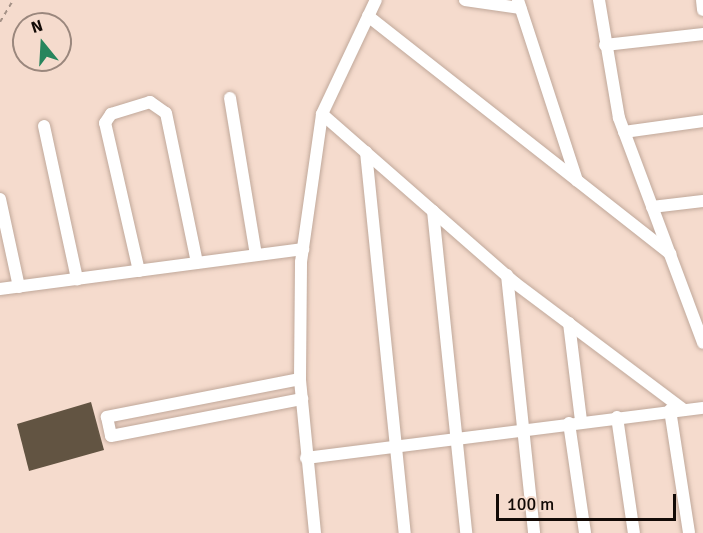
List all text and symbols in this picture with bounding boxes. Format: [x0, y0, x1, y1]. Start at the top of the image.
north arrow [12, 12, 72, 72]
text: N [29, 16, 45, 38]
scale bar [499, 482, 679, 520]
text: 100 m [507, 493, 554, 515]

